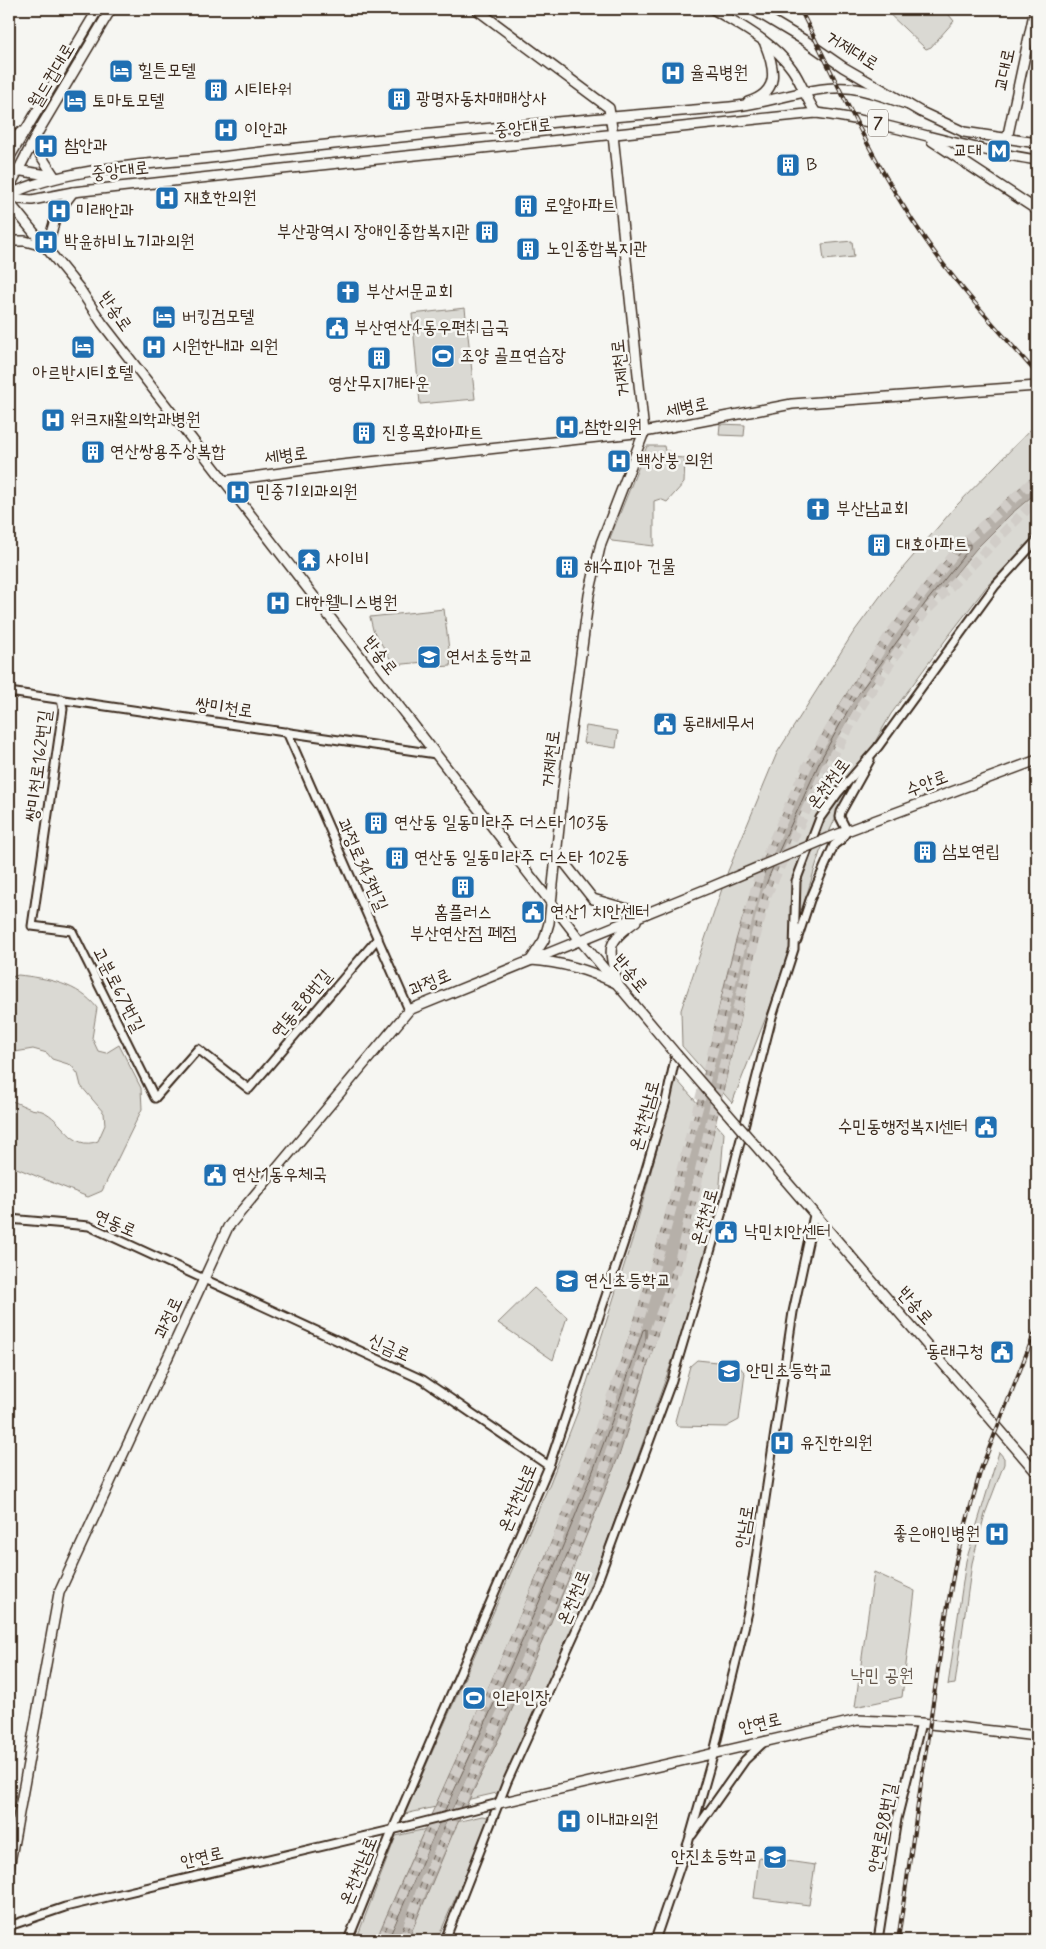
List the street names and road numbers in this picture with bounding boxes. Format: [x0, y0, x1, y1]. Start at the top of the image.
street label: 거제대로 [821, 25, 883, 77]
street label: 월드컵대로 [23, 39, 81, 113]
street label: 교대로 [989, 46, 1021, 94]
road number: 7 [868, 110, 888, 136]
street label: 중앙대로 [493, 113, 553, 143]
street label: 중앙대로 [90, 156, 150, 186]
street label: 반송로 [93, 287, 137, 337]
street label: 거제천로 [606, 338, 636, 398]
street label: 세병로 [663, 392, 711, 424]
street label: 세병로 [263, 441, 309, 471]
street label: 반송로 [357, 631, 403, 681]
street label: 쌍미천로 [194, 692, 254, 724]
street label: 쌍미천로162번길 [20, 708, 58, 824]
street label: 거제천로 [536, 729, 566, 789]
street label: 온천천로 [802, 754, 856, 814]
street label: 수안로 [902, 765, 952, 803]
street label: 과정로343번길 [331, 815, 393, 916]
street label: 고분로67번길 [86, 943, 150, 1037]
street label: 반송로 [607, 950, 653, 998]
street label: 과정로 [405, 963, 455, 1003]
street label: 연동로8번길 [266, 964, 338, 1043]
street label: 온천천남로 [624, 1078, 666, 1154]
street label: 온천천로 [685, 1186, 725, 1248]
street label: 연동로 [90, 1204, 140, 1244]
street label: 반송로 [892, 1282, 938, 1330]
street label: 과정로 [149, 1293, 189, 1343]
street label: 신금로 [364, 1328, 414, 1368]
street label: 온천천남로 [493, 1460, 543, 1536]
street label: 안남로 [730, 1504, 760, 1550]
street label: 온천천로 [552, 1567, 596, 1629]
street label: 안연로 [736, 1707, 784, 1741]
street label: 안연로98번길 [862, 1780, 904, 1875]
street label: 온천천남로 [334, 1833, 384, 1909]
street label: 안연로 [178, 1841, 226, 1875]

